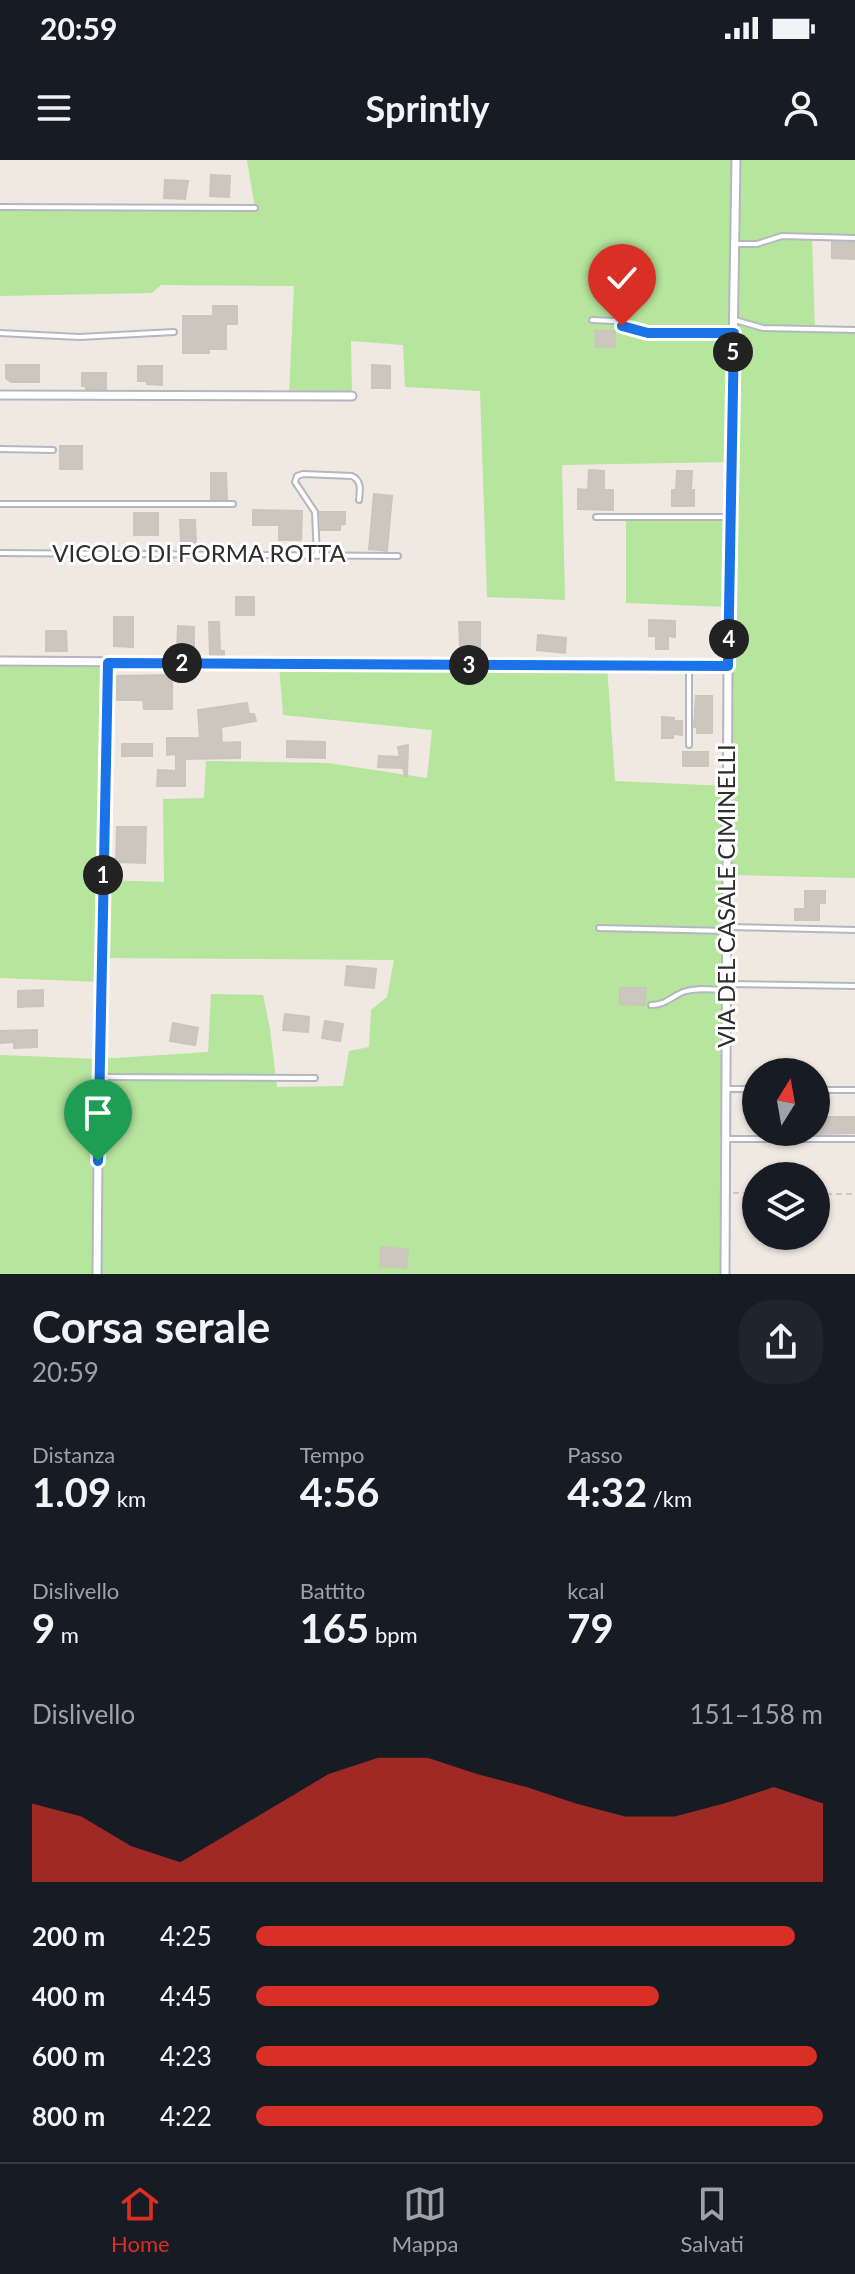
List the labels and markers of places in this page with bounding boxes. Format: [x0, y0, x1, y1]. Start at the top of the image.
pin [588, 244, 656, 326]
pin: 5 [713, 332, 753, 372]
pin: 4 [709, 619, 749, 659]
pin: 2 [162, 643, 202, 683]
pin: 3 [449, 645, 489, 685]
pin: 1 [83, 855, 123, 895]
pin [64, 1079, 132, 1161]

